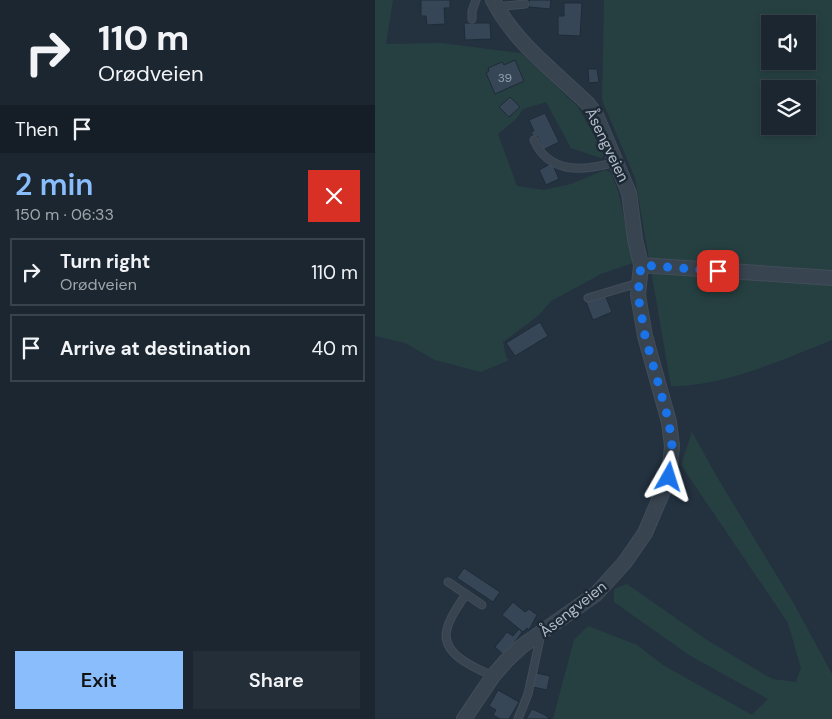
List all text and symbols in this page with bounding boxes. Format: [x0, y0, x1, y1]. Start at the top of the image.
text: 110 m [98, 15, 189, 61]
map controls [761, 15, 816, 135]
button: sound [761, 15, 816, 70]
icon: right [15, 20, 80, 85]
text: Orødveien [98, 59, 204, 88]
house number: 39 [498, 70, 512, 86]
button: layers [761, 80, 816, 135]
street label: Åsengveien [581, 105, 633, 185]
icon: arrive [68, 115, 96, 143]
text: Then [15, 117, 58, 142]
text: 2 min [15, 165, 93, 204]
button: close [308, 170, 360, 222]
text: 150 m · 06:33 [15, 204, 114, 225]
text: Turn right [60, 249, 150, 274]
pin [697, 250, 739, 292]
icon: arrive [704, 257, 732, 285]
icon: right [17, 258, 45, 286]
text: 110 m [311, 260, 358, 285]
text: Orødveien [60, 274, 137, 295]
icon: arrive [17, 334, 45, 362]
text: Arrive at destination [60, 336, 251, 361]
text: 40 m [311, 336, 358, 361]
position arrow [642, 450, 694, 502]
street label: Åsengveien [535, 577, 611, 641]
button: Exit [15, 651, 183, 709]
button: Share [193, 651, 360, 709]

